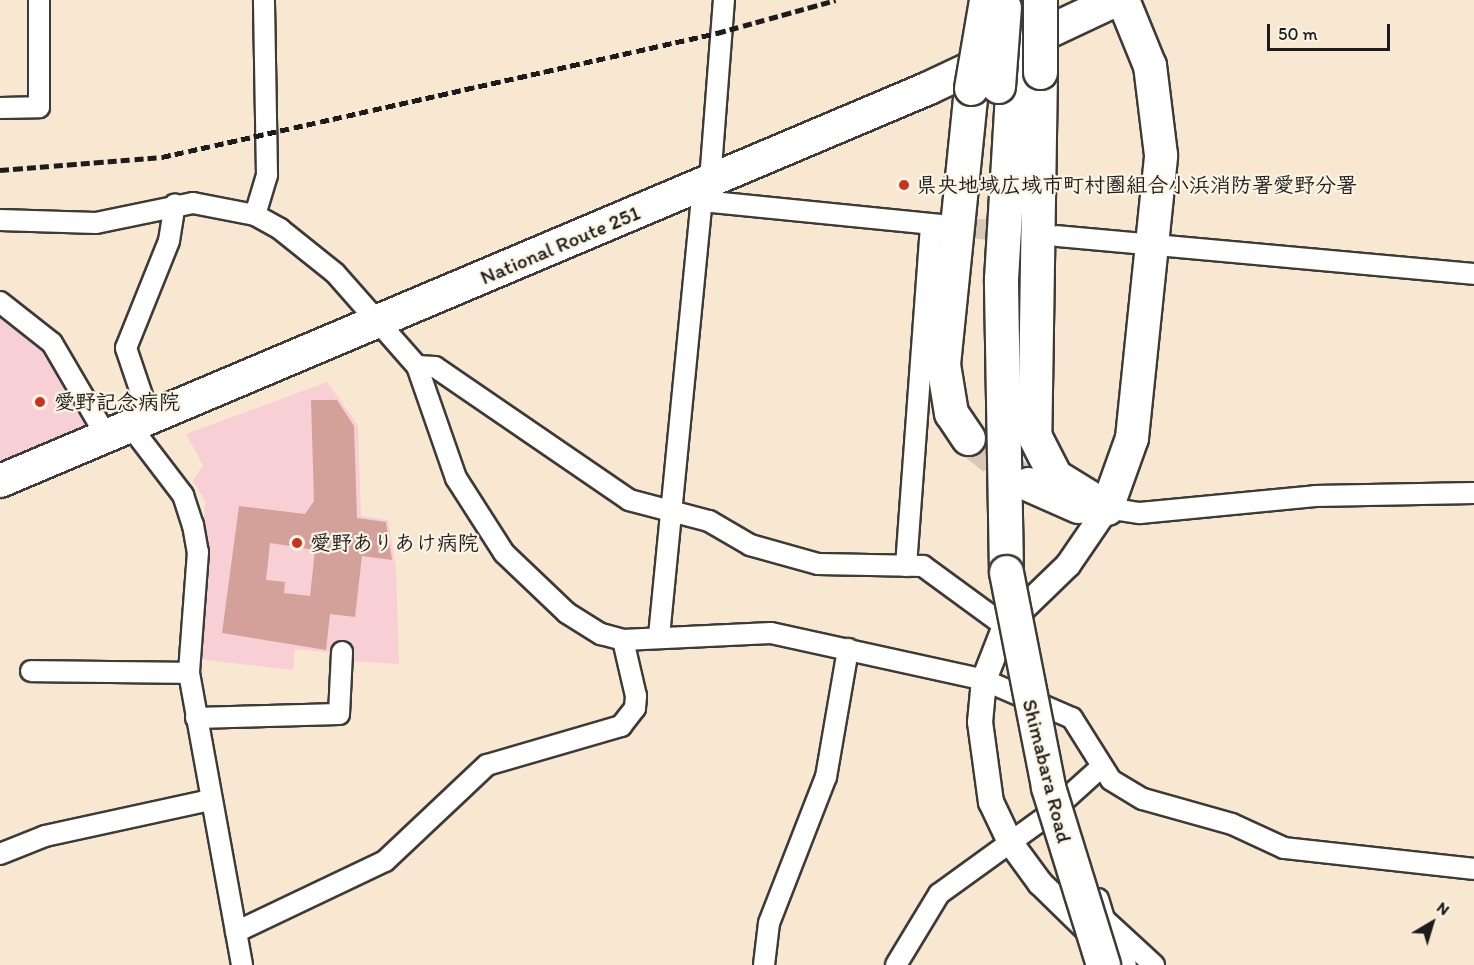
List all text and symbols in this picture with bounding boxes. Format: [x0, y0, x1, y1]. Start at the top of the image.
scale bar [1270, 12, 1393, 50]
text: 50 m [1278, 23, 1318, 45]
place label: 県央地域広域市町村圏組合小浜消防署愛野分署 [916, 172, 1357, 198]
marker: 県央地域広域市町村圏組合小浜消防署愛野分署 [897, 178, 911, 192]
street label: National Route 251 [476, 200, 644, 290]
place label: 愛野記念病院 [54, 389, 180, 415]
marker: 愛野記念病院 [31, 393, 49, 411]
place label: 愛野ありあけ病院 [310, 530, 478, 556]
marker: 愛野ありあけ病院 [288, 534, 306, 552]
street label: Shimabara Road [1017, 697, 1077, 845]
north arrow [1402, 893, 1462, 953]
text: N [1433, 898, 1453, 919]

